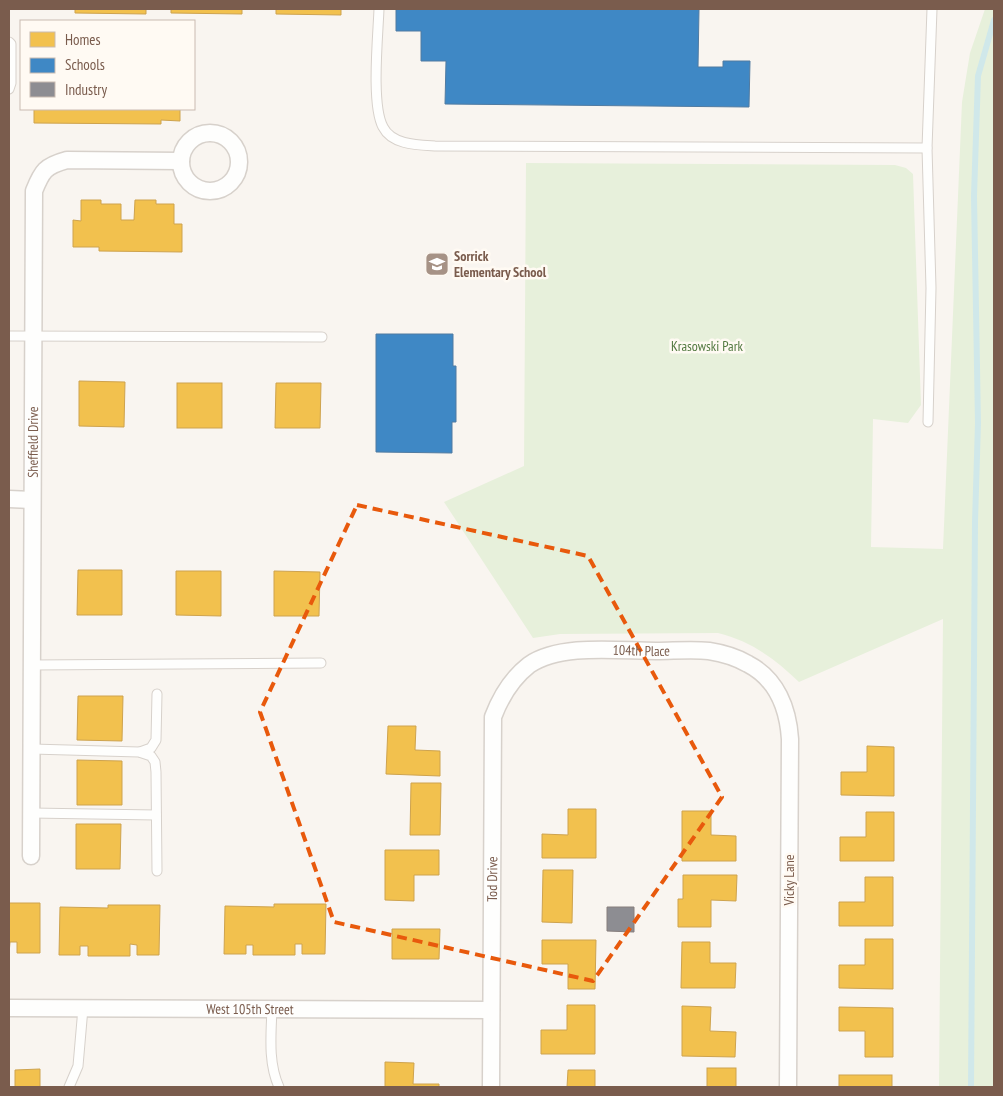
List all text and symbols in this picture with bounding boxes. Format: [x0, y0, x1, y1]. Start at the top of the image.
legend [20, 20, 195, 110]
text: Homes [65, 30, 101, 49]
text: Schools [65, 55, 105, 74]
text: Industry [65, 80, 107, 99]
place label: Sorrick Elementary School [454, 247, 547, 281]
school or university icon: Sorrick Elementary School [424, 251, 450, 277]
park label: Krasowski Park [671, 337, 744, 355]
street label: Sheffield Drive [24, 406, 42, 478]
street label: 104th Place [612, 641, 670, 660]
street label: Vicky Lane [780, 854, 798, 906]
street label: Tod Drive [483, 856, 501, 902]
street label: West 105th Street [206, 1000, 294, 1018]

